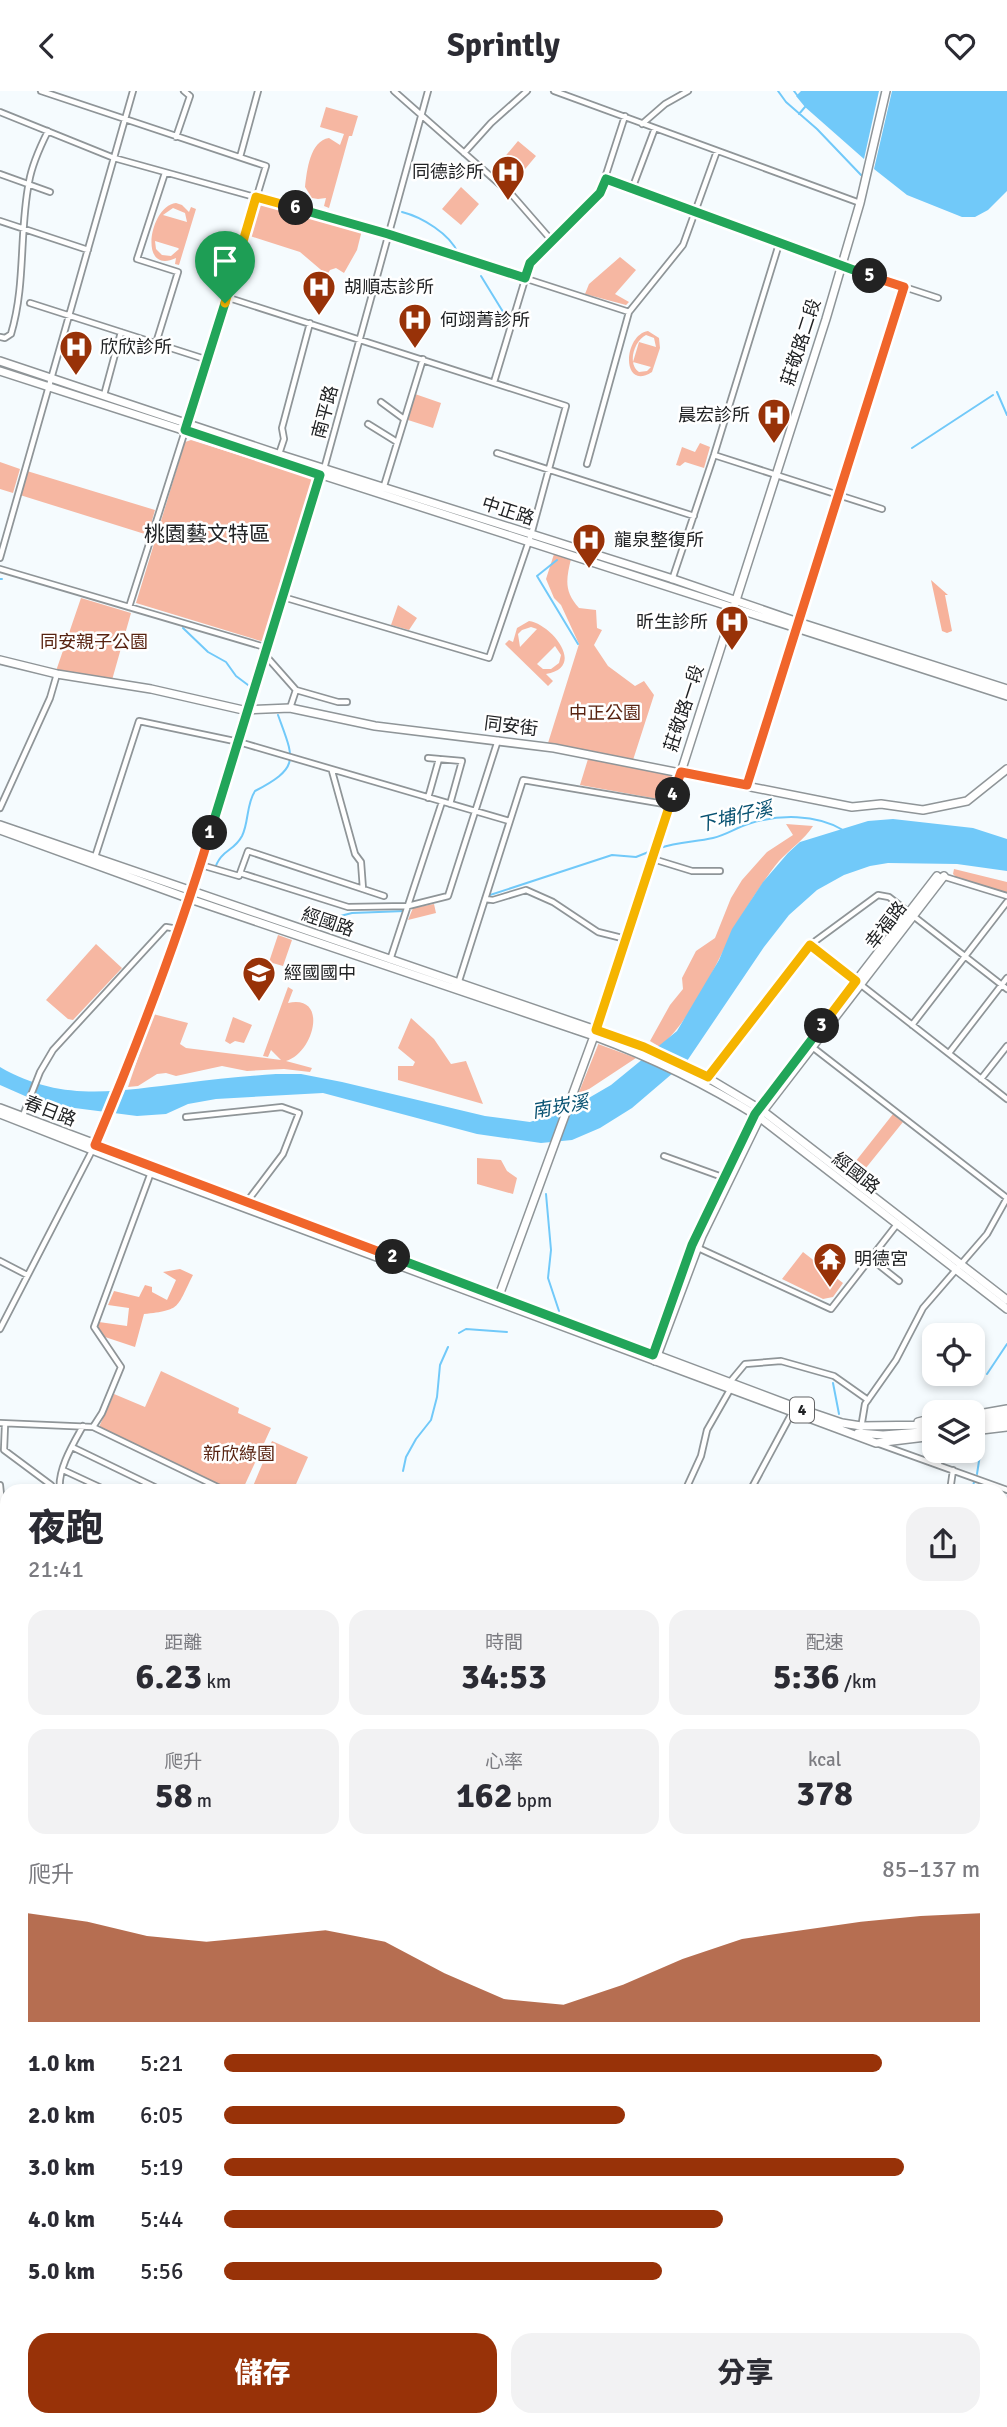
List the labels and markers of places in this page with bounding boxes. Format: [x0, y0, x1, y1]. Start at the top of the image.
hospital icon: 同德診所 [489, 153, 527, 202]
place label: 同德診所 [412, 161, 484, 183]
pin: 6 [278, 191, 314, 225]
pin [195, 231, 255, 303]
pin: 5 [852, 259, 888, 293]
hospital icon: 胡順志診所 [300, 268, 338, 317]
place label: 胡順志診所 [344, 276, 434, 298]
hospital icon: 何翊菁診所 [396, 301, 434, 350]
place label: 何翊菁診所 [440, 309, 530, 331]
hospital icon: 欣欣診所 [57, 328, 95, 377]
place label: 欣欣診所 [100, 336, 172, 358]
hospital icon: 晨宏診所 [755, 396, 793, 445]
place label: 晨宏診所 [678, 404, 750, 426]
hospital icon: 龍泉整復所 [570, 521, 608, 570]
place label: 龍泉整復所 [614, 529, 704, 551]
hospital icon: 昕生診所 [713, 603, 751, 652]
place label: 昕生診所 [636, 611, 708, 633]
pin: 4 [656, 777, 690, 813]
pin: 1 [192, 815, 228, 851]
school or university icon: 經國國中 [240, 954, 278, 1003]
place label: 經國國中 [284, 962, 356, 984]
pin: 3 [804, 1009, 840, 1044]
pin: 2 [376, 1239, 410, 1275]
temple icon: 明德宮 [811, 1240, 849, 1289]
place label: 明德宮 [854, 1248, 908, 1270]

